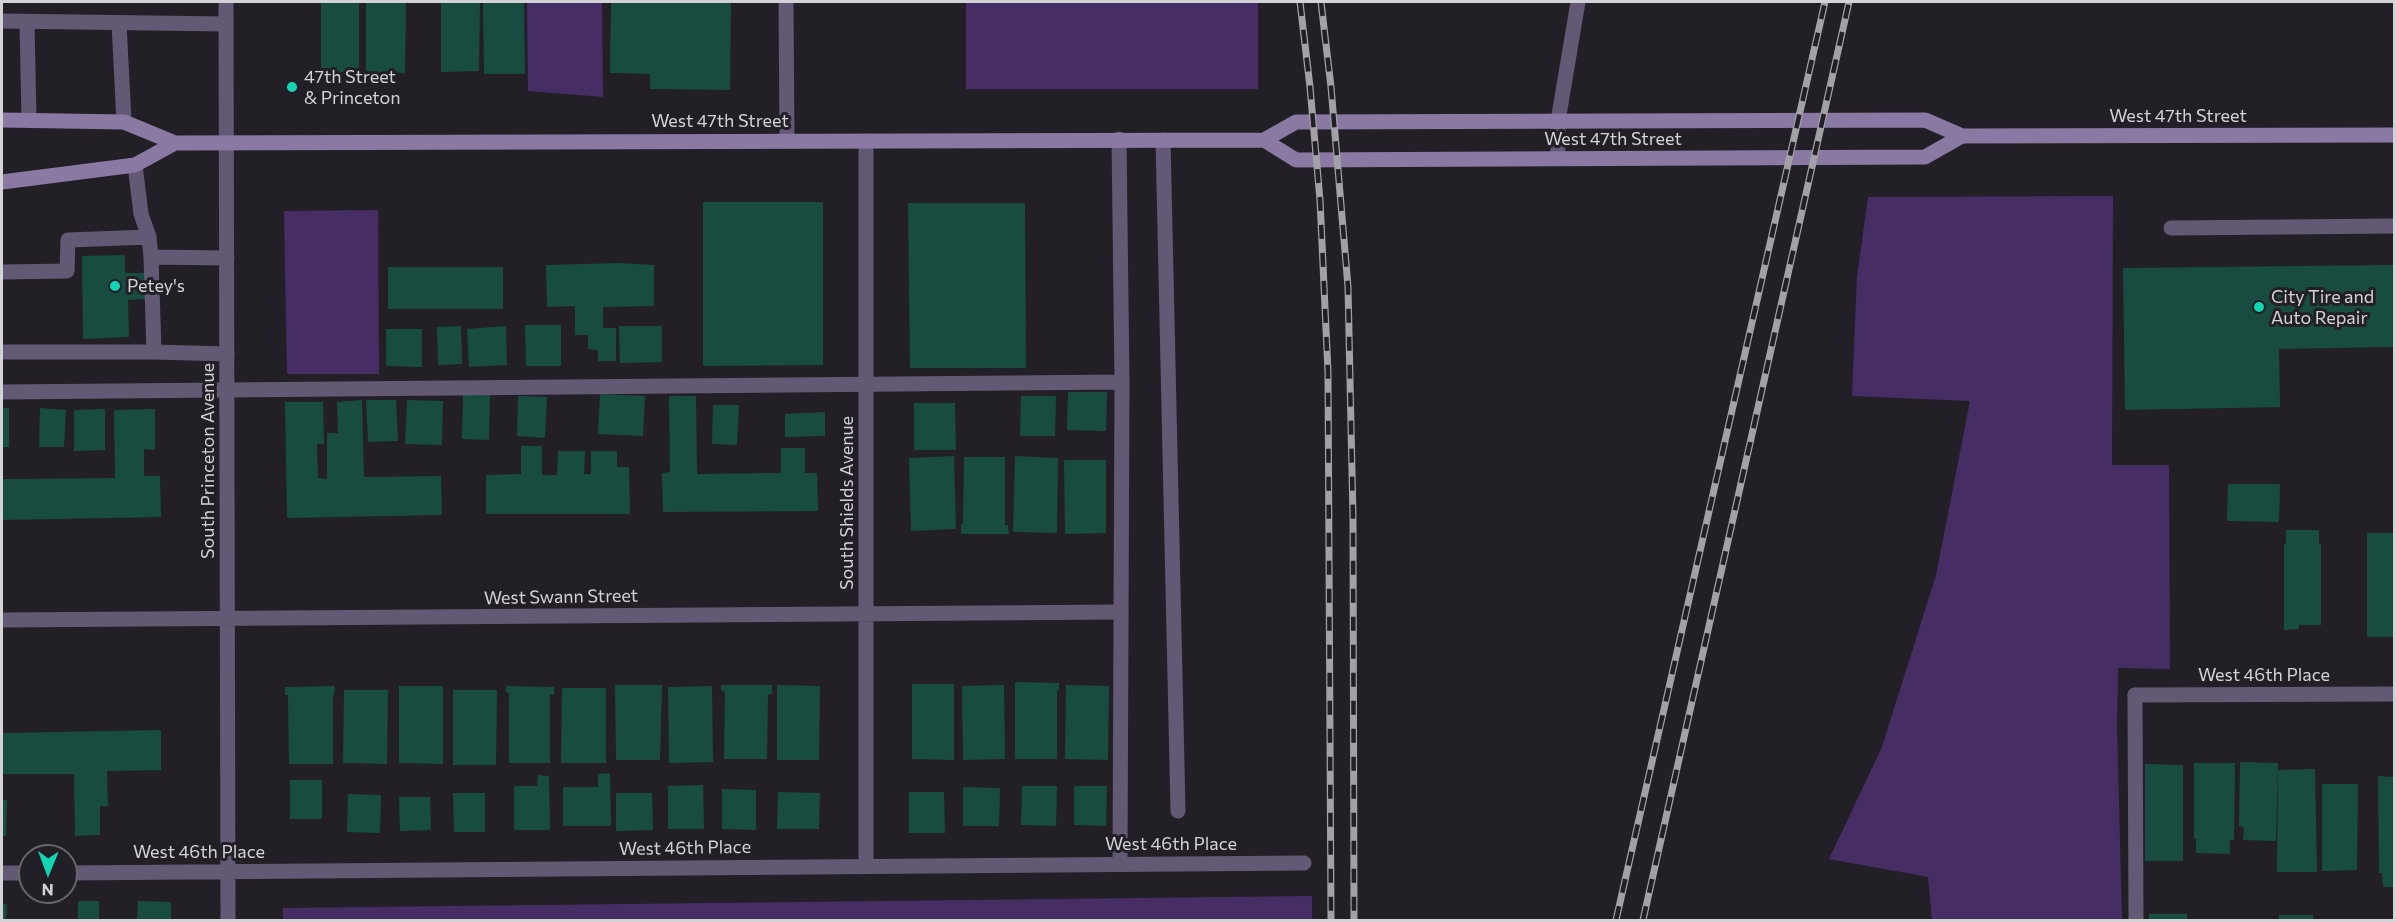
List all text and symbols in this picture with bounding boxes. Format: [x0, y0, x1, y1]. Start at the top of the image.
place label: 47th Street & Princeton [304, 66, 401, 109]
marker: 47th Street & Princeton [285, 80, 299, 94]
street label: West 47th Street [2109, 105, 2247, 127]
street label: West 47th Street [651, 110, 789, 132]
street label: West 47th Street [1544, 128, 1682, 150]
place label: Petey's [127, 275, 185, 297]
marker: Petey's [108, 279, 122, 293]
place label: City Tire and Auto Repair [2271, 286, 2374, 328]
marker: City Tire and Auto Repair [2252, 300, 2266, 314]
street label: South Princeton Avenue [197, 363, 219, 559]
street label: South Shields Avenue [836, 416, 858, 590]
street label: West Swann Street [484, 585, 638, 609]
street label: West 46th Place [2198, 664, 2330, 686]
street label: West 46th Place [1105, 833, 1237, 855]
street label: West 46th Place [619, 836, 751, 860]
street label: West 46th Place [133, 841, 265, 863]
north arrow [18, 844, 78, 904]
text: N [42, 881, 54, 900]

